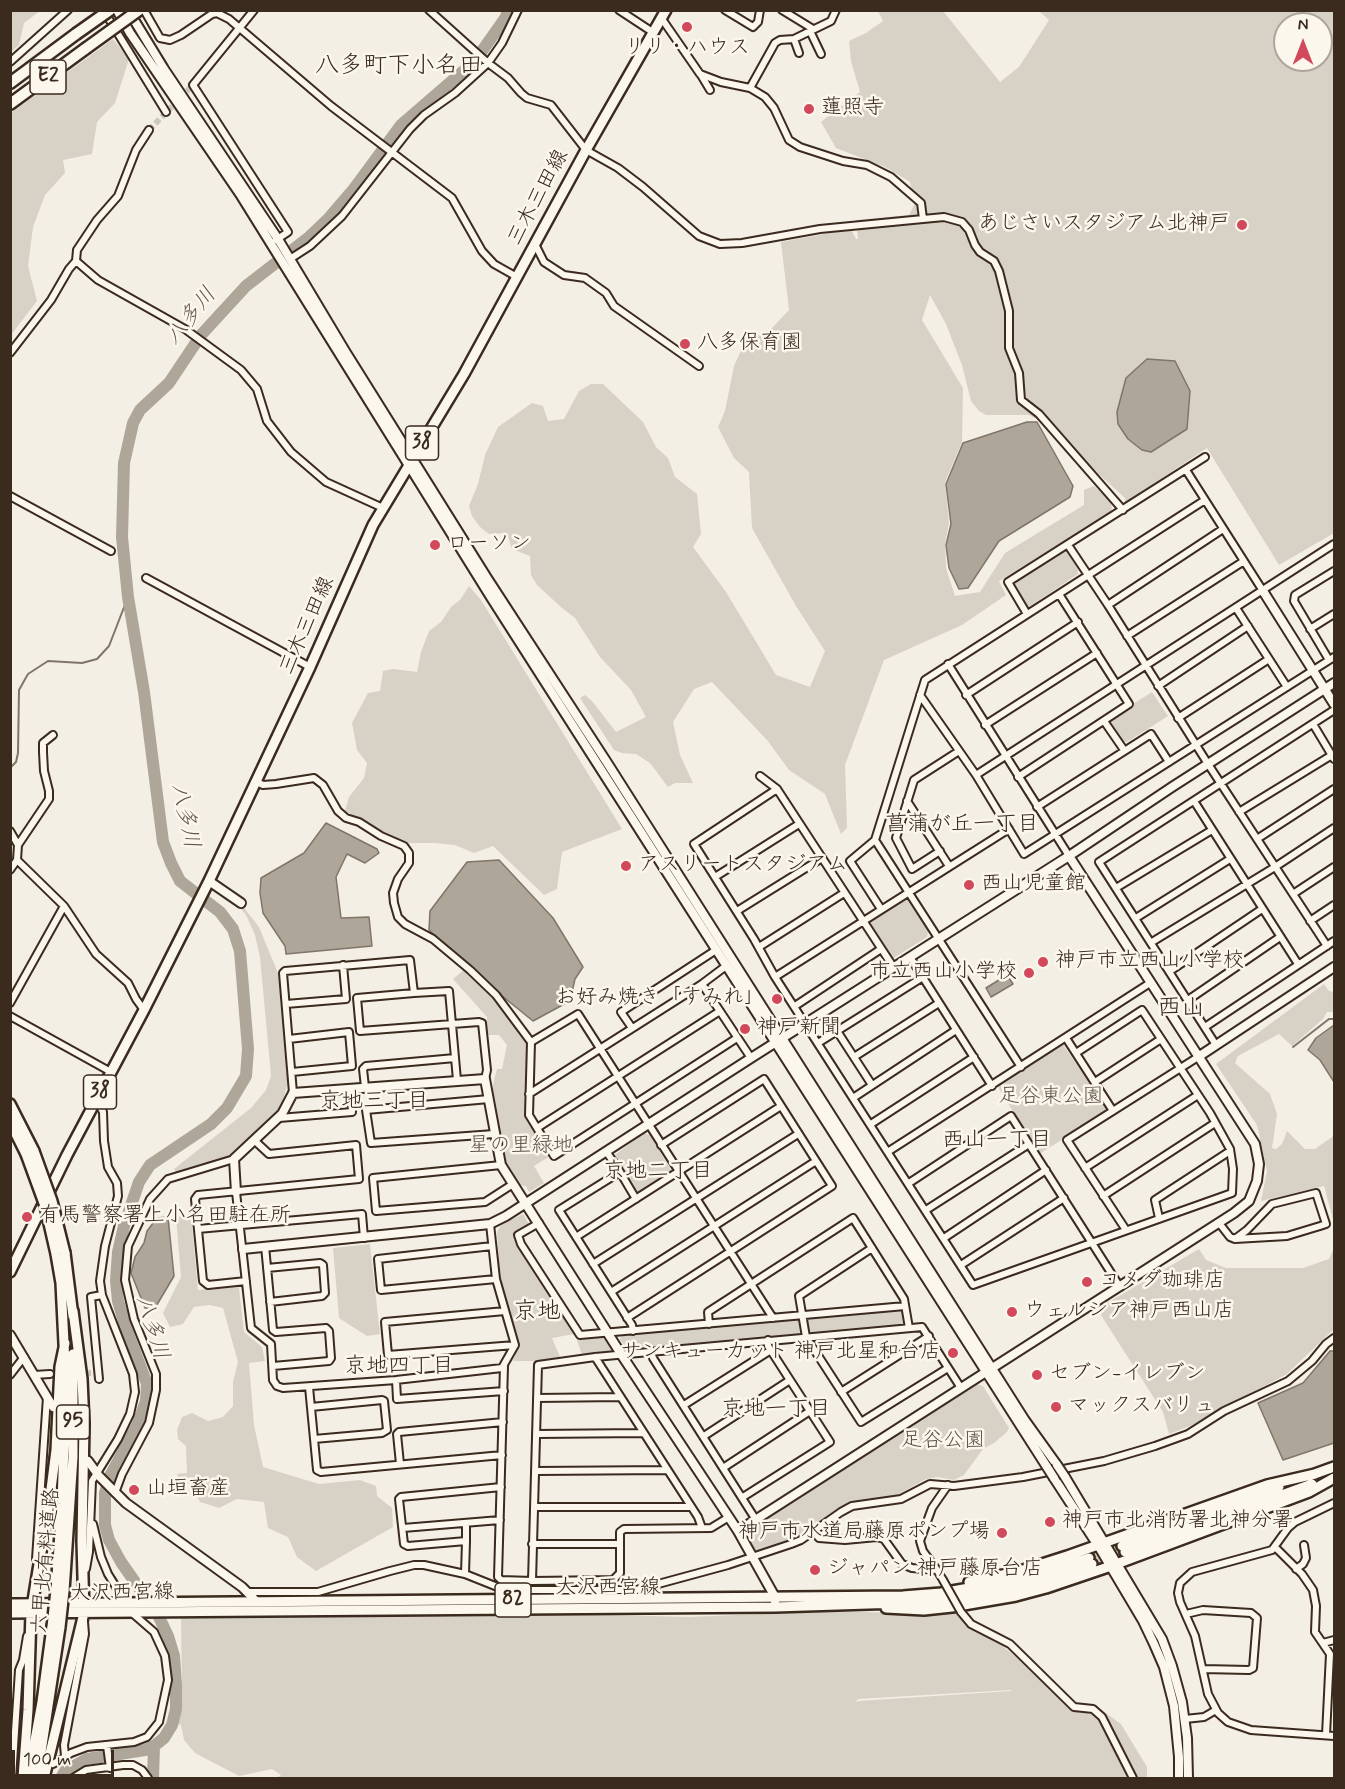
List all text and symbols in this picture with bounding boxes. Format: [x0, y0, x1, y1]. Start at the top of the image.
north arrow [1273, 12, 1333, 72]
text: N [1298, 15, 1308, 36]
marker: リリ・ハウス [680, 20, 694, 34]
place label: リリ・ハウス [624, 36, 750, 62]
district label: 八多町下小名田 [315, 53, 483, 81]
road number: E2 [30, 60, 66, 94]
place label: 蓮照寺 [821, 96, 884, 122]
marker: 蓮照寺 [802, 102, 816, 116]
street label: 三木三田線 [503, 146, 575, 250]
place label: あじさいスタジアム北神戸 [978, 212, 1230, 238]
marker: あじさいスタジアム北神戸 [1235, 218, 1249, 232]
water label: 八多川 [161, 283, 223, 351]
place label: 八多保育園 [697, 331, 802, 357]
marker: 八多保育園 [678, 337, 692, 351]
road number: 38 [406, 426, 438, 460]
place label: ローソン [447, 532, 531, 558]
marker: ローソン [428, 538, 442, 552]
street label: 三木三田線 [275, 573, 341, 679]
water label: 八多川 [164, 781, 204, 851]
district label: 菖蒲が丘一丁目 [885, 812, 1039, 838]
place label: アスリートスタジアム [638, 853, 848, 879]
marker: アスリートスタジアム [619, 859, 633, 873]
place label: 西山児童館 [981, 872, 1086, 898]
marker: 西山児童館 [962, 878, 976, 892]
place label: 神戸市立西山小学校 [1055, 949, 1244, 975]
marker: 神戸市立西山小学校 [1036, 955, 1050, 969]
place label: 市立西山小学校 [870, 960, 1017, 986]
marker: 市立西山小学校 [1022, 966, 1036, 980]
place label: お好み焼き「すみれ」 [555, 986, 765, 1012]
marker: お好み焼き「すみれ」 [770, 992, 784, 1006]
district label: 西山 [1157, 995, 1205, 1023]
place label: 神戸新聞 [757, 1016, 841, 1042]
marker: 神戸新聞 [738, 1022, 752, 1036]
road number: 38 [84, 1075, 116, 1109]
park label: 足谷東公園 [999, 1085, 1103, 1111]
district label: 京地三丁目 [319, 1089, 429, 1115]
district label: 西山一丁目 [942, 1128, 1052, 1154]
park label: 星の里緑地 [469, 1134, 573, 1160]
district label: 京地二丁目 [603, 1159, 713, 1185]
place label: 有馬警察署上小名田駐在所 [39, 1204, 291, 1230]
marker: 有馬警察署上小名田駐在所 [20, 1210, 34, 1224]
place label: コメダ珈琲店 [1099, 1269, 1225, 1295]
marker: コメダ珈琲店 [1080, 1275, 1094, 1289]
water label: 八多川 [129, 1293, 173, 1363]
district label: 京地 [513, 1299, 561, 1327]
place label: ウェルシア神戸西山店 [1024, 1299, 1234, 1325]
marker: ウェルシア神戸西山店 [1005, 1305, 1019, 1319]
place label: サンキューカット 神戸北星和台店 [620, 1340, 941, 1366]
marker: サンキューカット 神戸北星和台店 [946, 1346, 960, 1360]
district label: 京地四丁目 [344, 1354, 454, 1380]
place label: セブン-イレブン [1049, 1362, 1205, 1388]
marker: セブン-イレブン [1030, 1368, 1044, 1382]
place label: マックスバリュ [1068, 1394, 1215, 1420]
district label: 京地一丁目 [721, 1397, 831, 1423]
marker: マックスバリュ [1049, 1400, 1063, 1414]
road number: 95 [56, 1405, 90, 1439]
park label: 足谷公園 [901, 1429, 985, 1455]
place label: 山垣畜産 [146, 1477, 230, 1503]
marker: 山垣畜産 [127, 1483, 141, 1497]
street label: 六甲北有料道路 [28, 1487, 66, 1635]
place label: 神戸市北消防署北神分署 [1062, 1509, 1293, 1535]
marker: 神戸市北消防署北神分署 [1043, 1515, 1057, 1529]
place label: 神戸市水道局藤原ポンプ場 [738, 1520, 990, 1546]
marker: 神戸市水道局藤原ポンプ場 [995, 1526, 1009, 1540]
place label: ジャパン 神戸藤原台店 [827, 1557, 1043, 1583]
marker: ジャパン 神戸藤原台店 [808, 1563, 822, 1577]
street label: 大沢西宮線 [556, 1576, 660, 1602]
street label: 大沢西宮線 [69, 1580, 175, 1608]
road number: 82 [495, 1583, 531, 1617]
scale bar [15, 1738, 117, 1776]
text: 100 m [23, 1748, 71, 1772]

